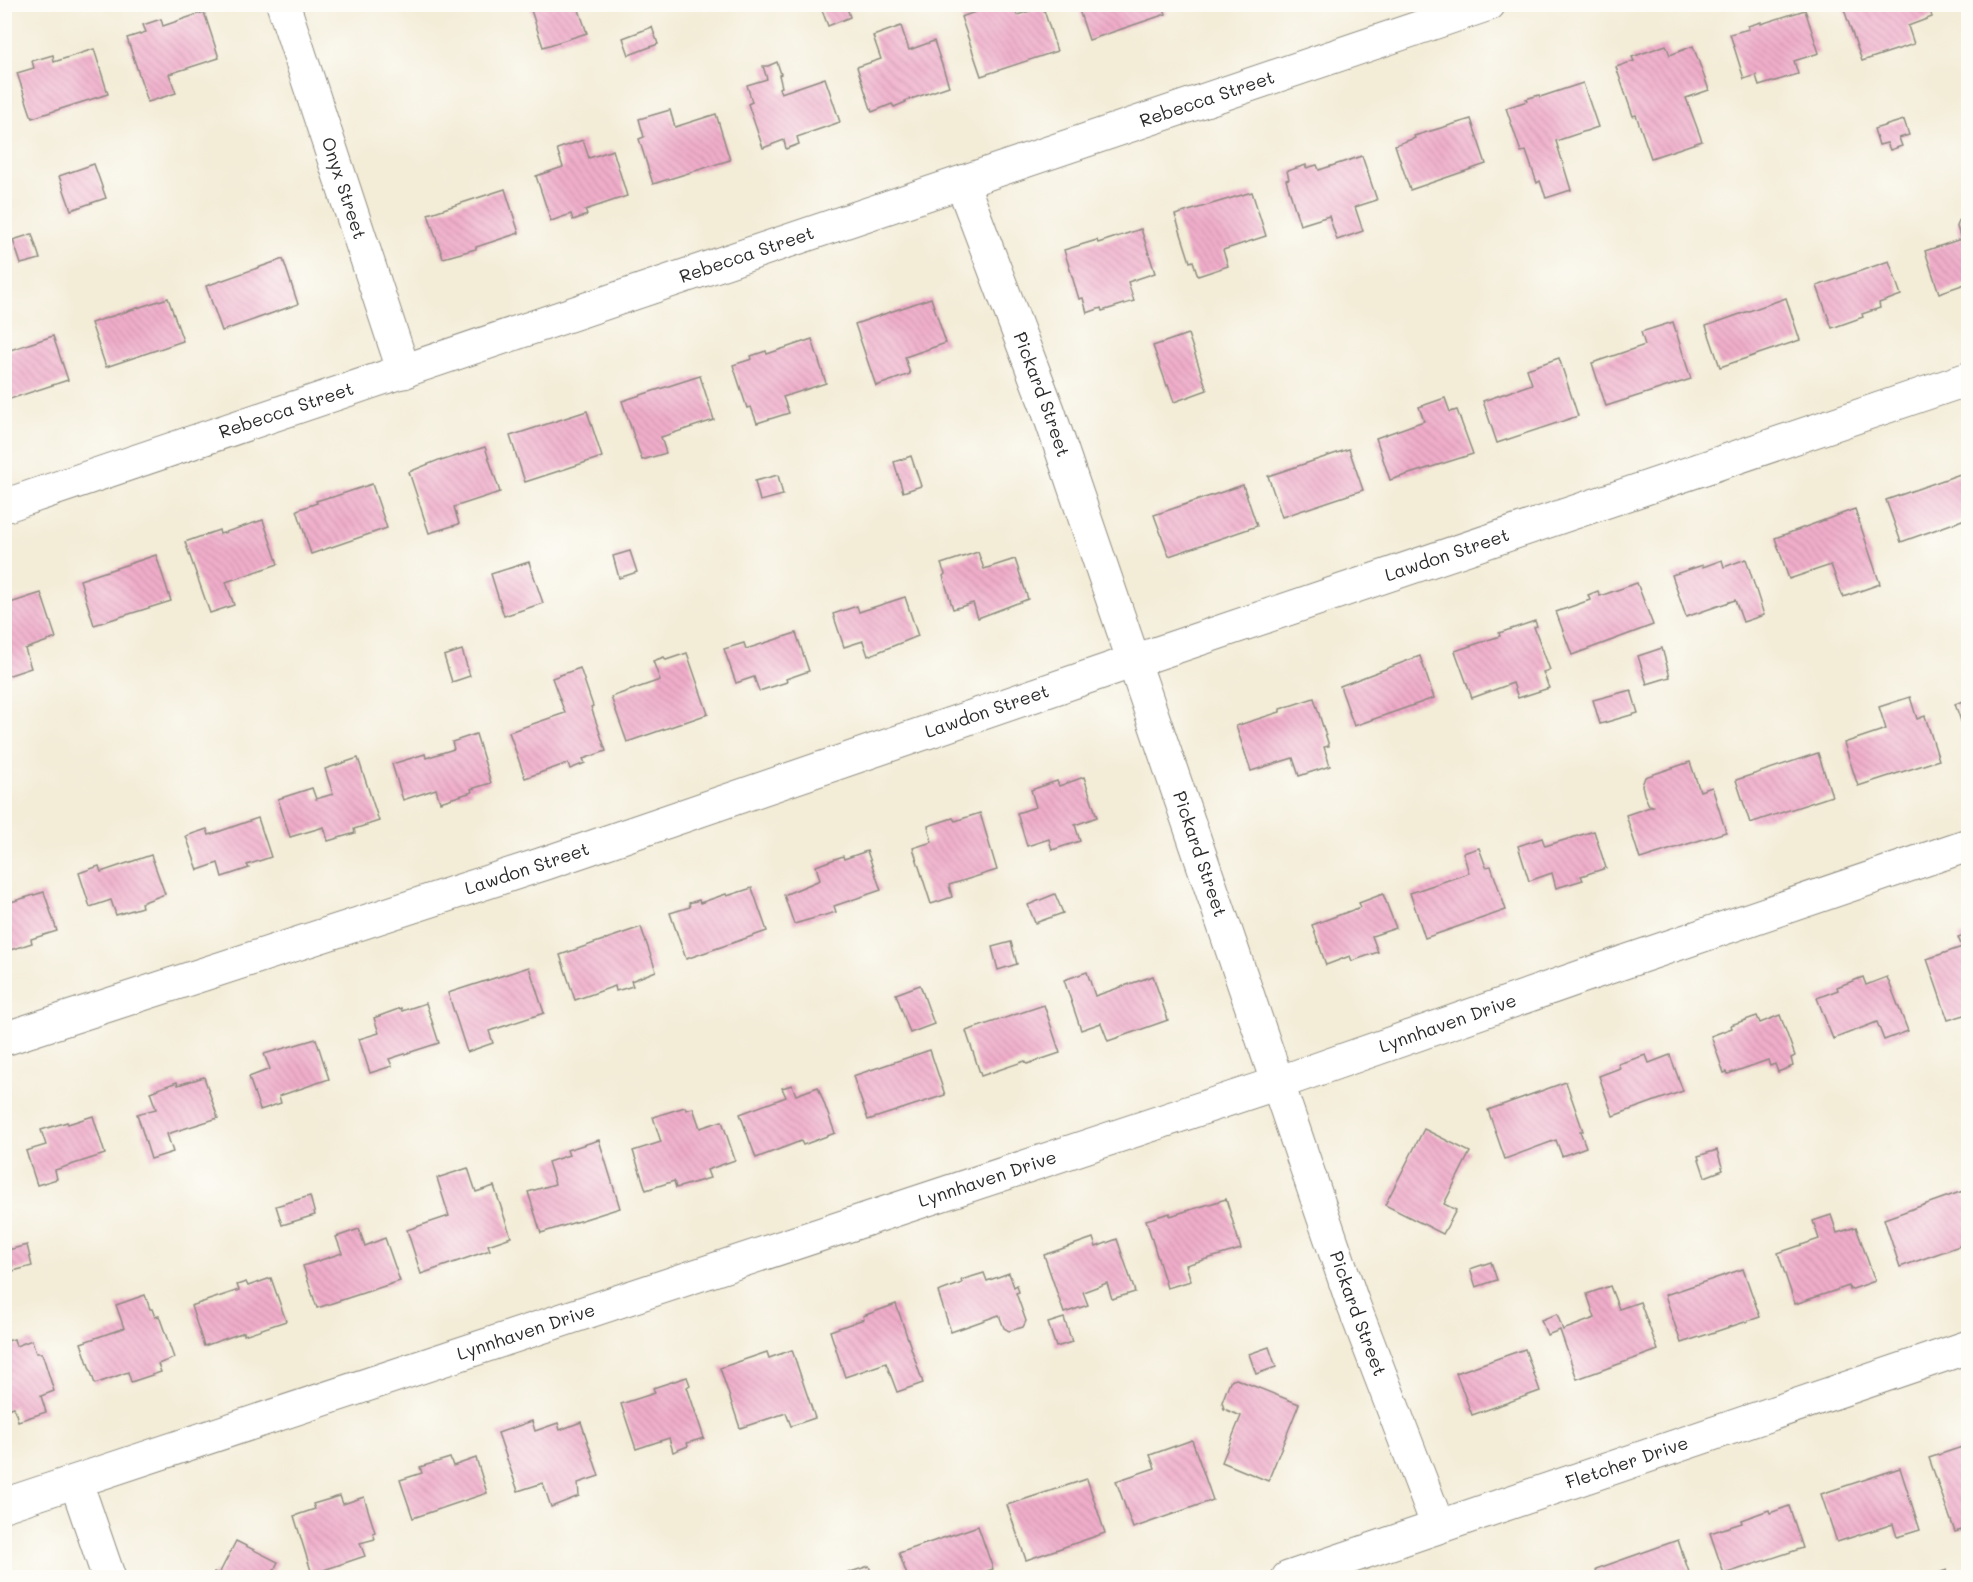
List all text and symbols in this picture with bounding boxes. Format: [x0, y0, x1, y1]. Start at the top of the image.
street label: Rebecca Street [1136, 64, 1277, 132]
street label: Onyx Street [317, 134, 372, 242]
street label: Rebecca Street [676, 220, 817, 288]
street label: Pickard Street [1008, 328, 1076, 460]
street label: Rebecca Street [215, 376, 357, 444]
street label: Lawdon Street [1381, 522, 1512, 586]
street label: Lawdon Street [921, 678, 1052, 743]
street label: Pickard Street [1168, 788, 1233, 920]
street label: Lawdon Street [461, 836, 592, 900]
street label: Lynnhaven Drive [1375, 987, 1520, 1058]
street label: Lynnhaven Drive [915, 1144, 1059, 1212]
street label: Pickard Street [1325, 1248, 1393, 1379]
street label: Lynnhaven Drive [454, 1297, 598, 1365]
street label: Fletcher Drive [1562, 1430, 1691, 1494]

